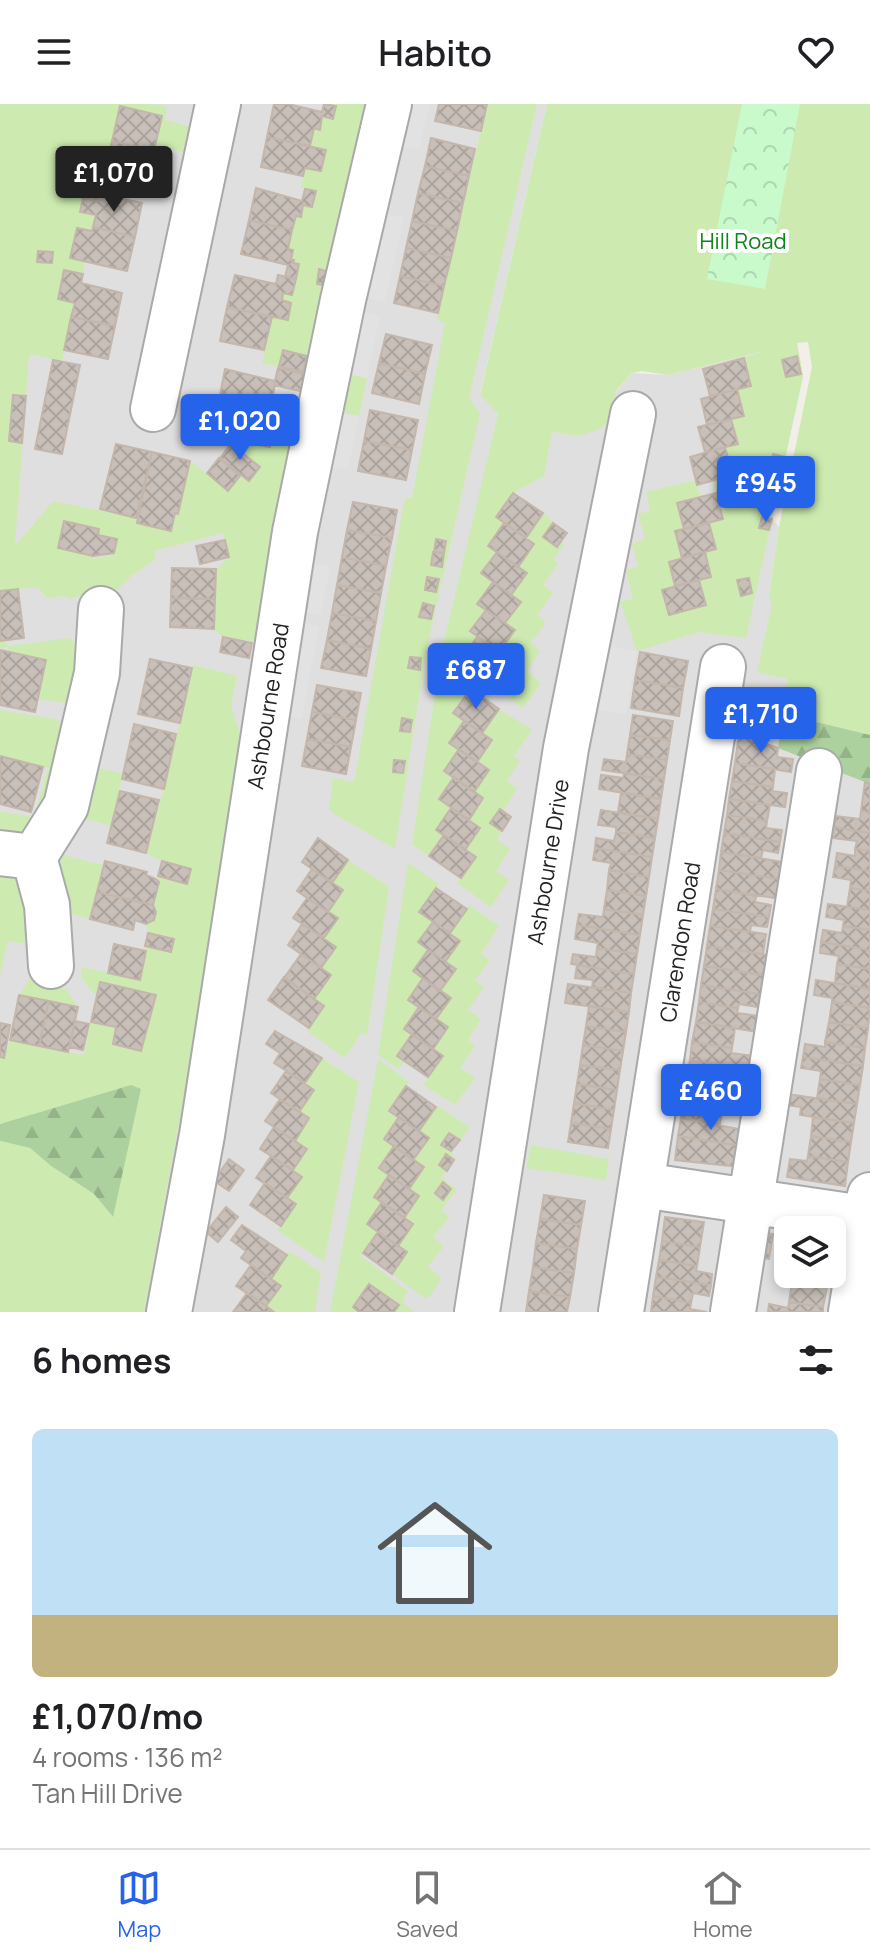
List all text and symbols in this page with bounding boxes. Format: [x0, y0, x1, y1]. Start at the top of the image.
text: Habito [378, 28, 492, 77]
icon: menu [32, 30, 76, 74]
icon: heart [794, 30, 838, 74]
pin: £1,070 [49, 146, 179, 214]
text: £1,070 [73, 154, 155, 190]
park label: Hill Road [699, 226, 787, 256]
pin: £1,020 [175, 394, 305, 462]
text: £1,020 [199, 402, 281, 438]
pin: £945 [719, 456, 813, 524]
text: £945 [735, 464, 797, 500]
street label: Ashbourne Road [240, 621, 296, 791]
pin: £687 [429, 643, 523, 711]
text: £687 [446, 651, 506, 687]
pin: £1,710 [696, 687, 826, 755]
text: £1,710 [723, 695, 799, 731]
street label: Ashbourne Drive [520, 777, 576, 947]
street label: Clarendon Road [653, 860, 707, 1024]
pin: £460 [664, 1064, 758, 1132]
text: £460 [679, 1072, 743, 1108]
map controls [774, 1216, 846, 1288]
button: layers [774, 1216, 846, 1288]
text: 6 homes [32, 1337, 171, 1383]
icon: filters [794, 1338, 838, 1382]
icon: home [363, 1481, 507, 1625]
text: £1,070/mo [32, 1693, 203, 1739]
text: 4 rooms · 136 m² [32, 1739, 223, 1775]
text: Tan Hill Drive [32, 1775, 183, 1811]
tab: Map [117, 1866, 161, 1944]
tab: Saved [396, 1866, 458, 1944]
tab: Home [693, 1866, 753, 1944]

